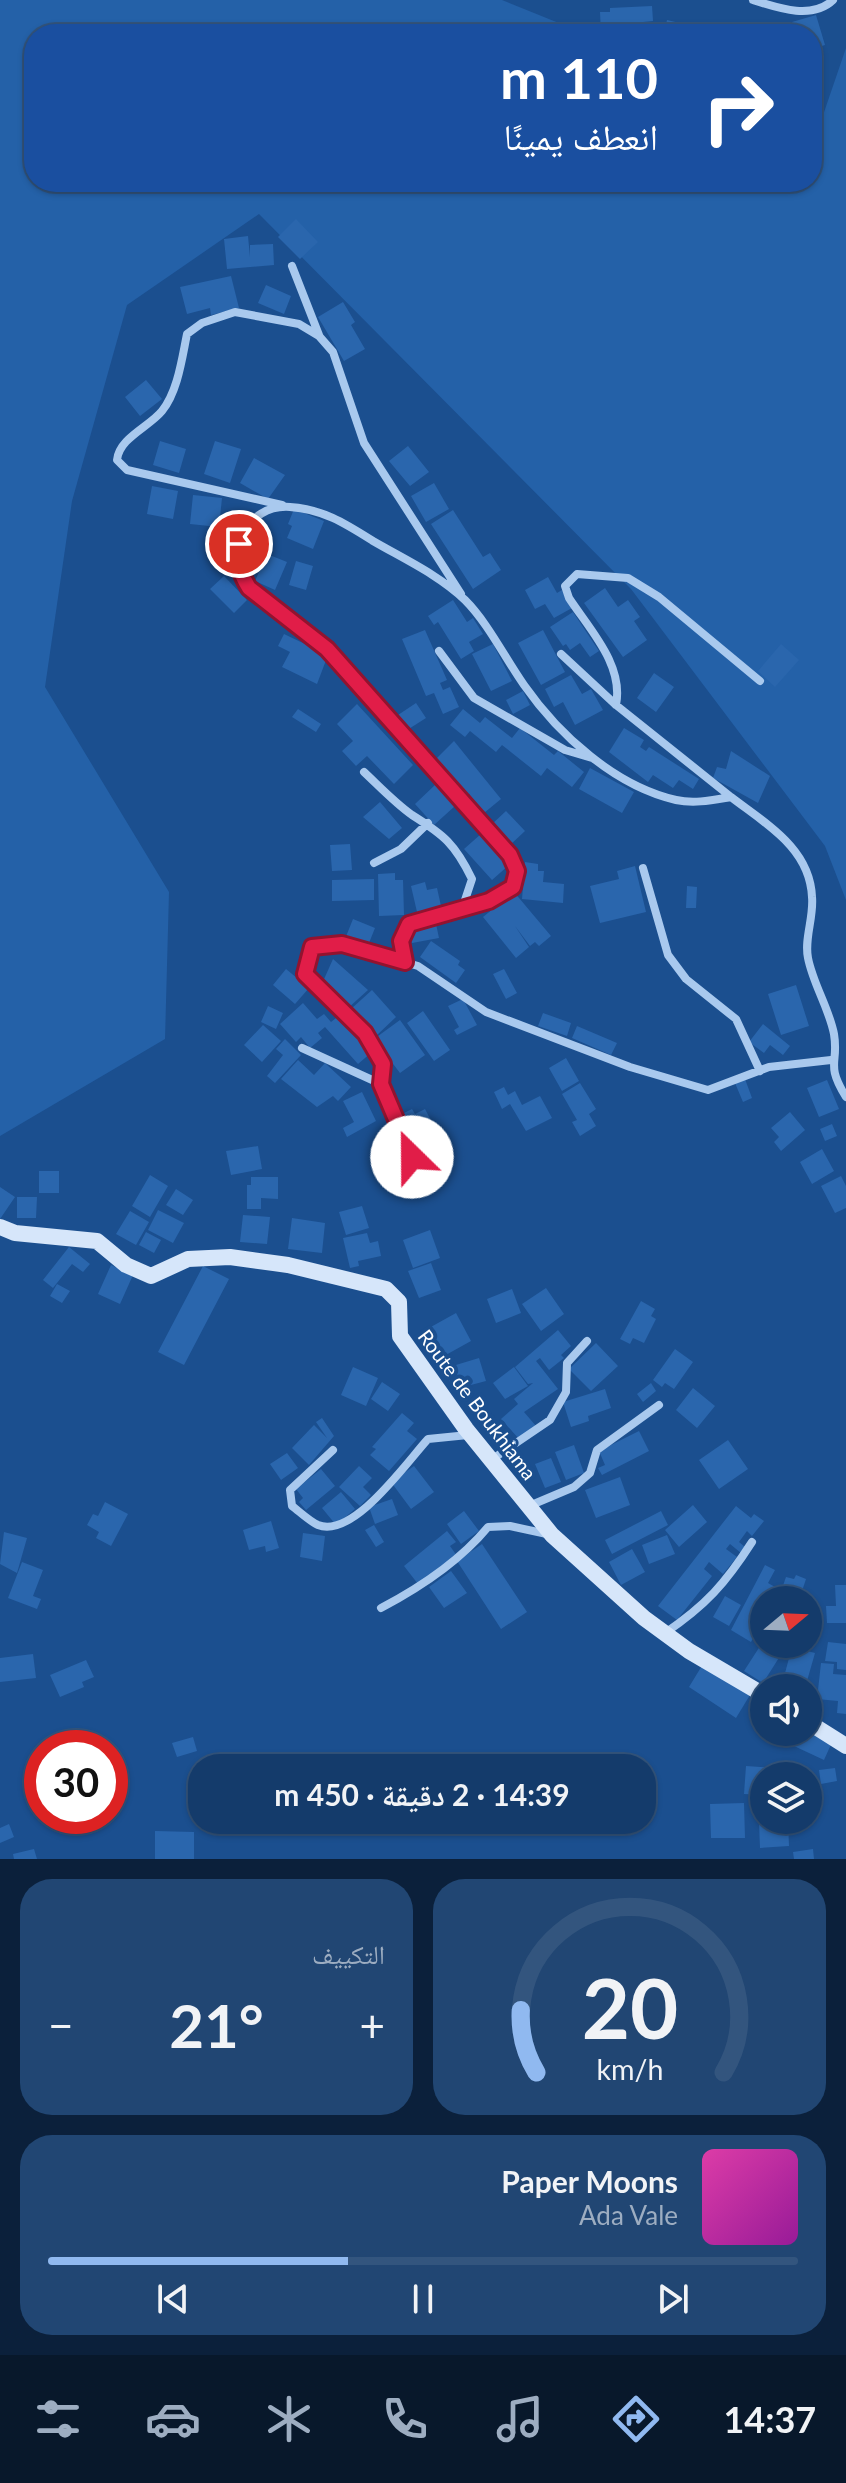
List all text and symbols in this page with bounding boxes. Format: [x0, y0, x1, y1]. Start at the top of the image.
text: 110 m [500, 44, 658, 111]
icon: right [686, 56, 790, 160]
text: انعطف يمينًا [504, 114, 658, 158]
pin [205, 510, 273, 578]
icon: arrive [217, 522, 261, 566]
position arrow [370, 1115, 454, 1199]
street label: Route de Boukhiama [414, 1325, 542, 1484]
north arrow [750, 1586, 822, 1658]
map controls [750, 1586, 822, 1834]
button: sound [750, 1674, 822, 1746]
speed limit sign: 30 [24, 1730, 128, 1834]
button: layers [750, 1762, 822, 1834]
text: 14:39 · 2 دقيقة · 450 m [274, 1776, 570, 1812]
text: التكييف [312, 1938, 385, 1970]
text: 20 [581, 1957, 678, 2057]
text: 21° [169, 1989, 264, 2061]
text: − [48, 1999, 74, 2051]
text: + [359, 1999, 385, 2051]
text: km/h [596, 2052, 663, 2086]
text: Paper Moons [501, 2163, 678, 2199]
text: Ada Vale [579, 2199, 678, 2231]
icon: previous [151, 2277, 195, 2321]
icon: pause [401, 2277, 445, 2321]
icon: next [651, 2277, 695, 2321]
icon: filters [30, 2391, 86, 2447]
icon: car [145, 2391, 201, 2447]
icon: climate [261, 2391, 317, 2447]
icon: phone [377, 2391, 433, 2447]
icon: music [492, 2391, 548, 2447]
icon: directions [608, 2391, 664, 2447]
text: 14:37 [723, 2397, 816, 2441]

